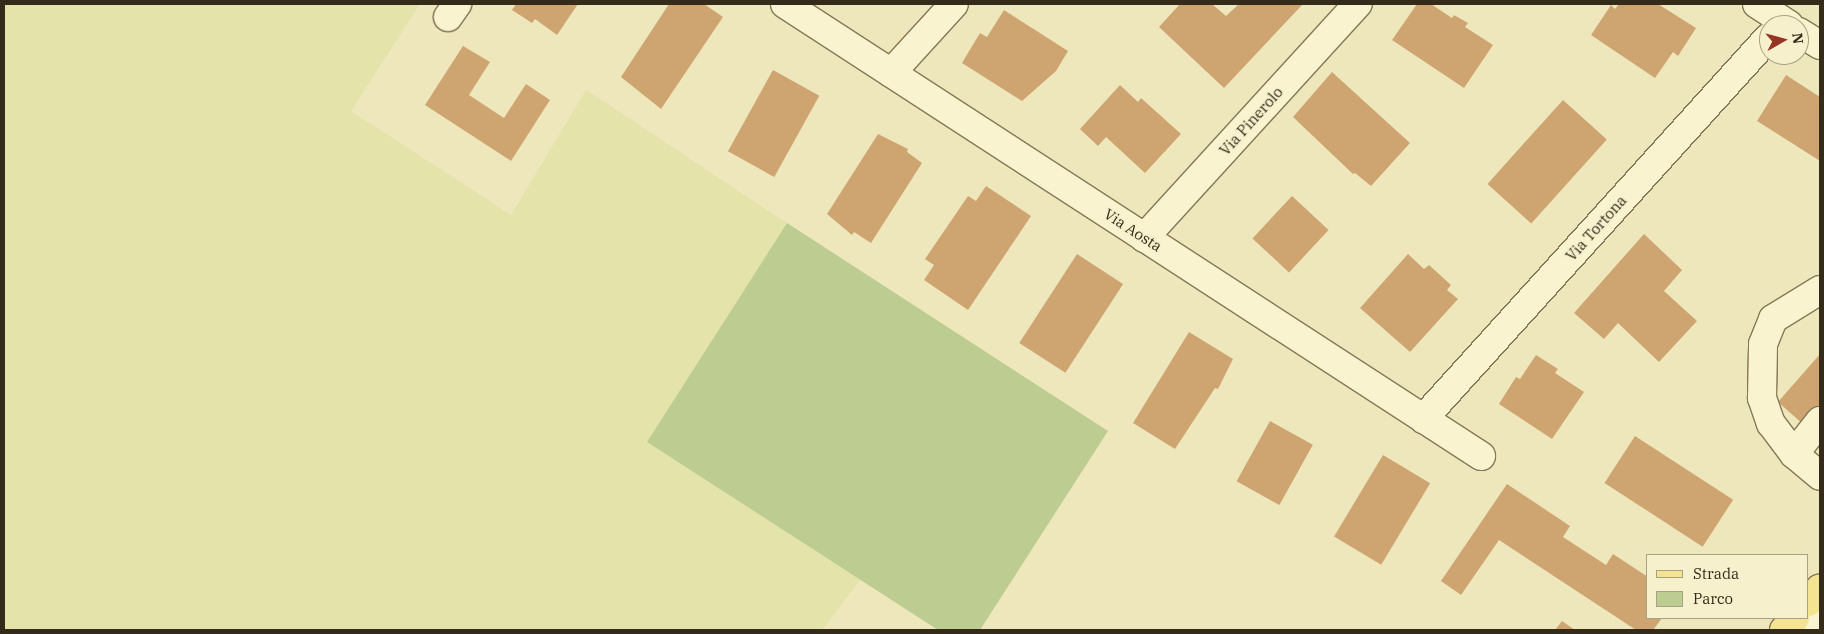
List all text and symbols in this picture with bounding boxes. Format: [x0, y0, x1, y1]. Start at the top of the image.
north arrow [1759, 15, 1809, 65]
text: N [1788, 32, 1808, 45]
street label: Via Pinerolo [1216, 83, 1286, 159]
street label: Via Tortona [1562, 192, 1630, 264]
street label: Via Aosta [1101, 205, 1165, 255]
legend [1646, 554, 1809, 619]
text: Strada [1693, 564, 1739, 583]
text: Parco [1693, 589, 1733, 608]

